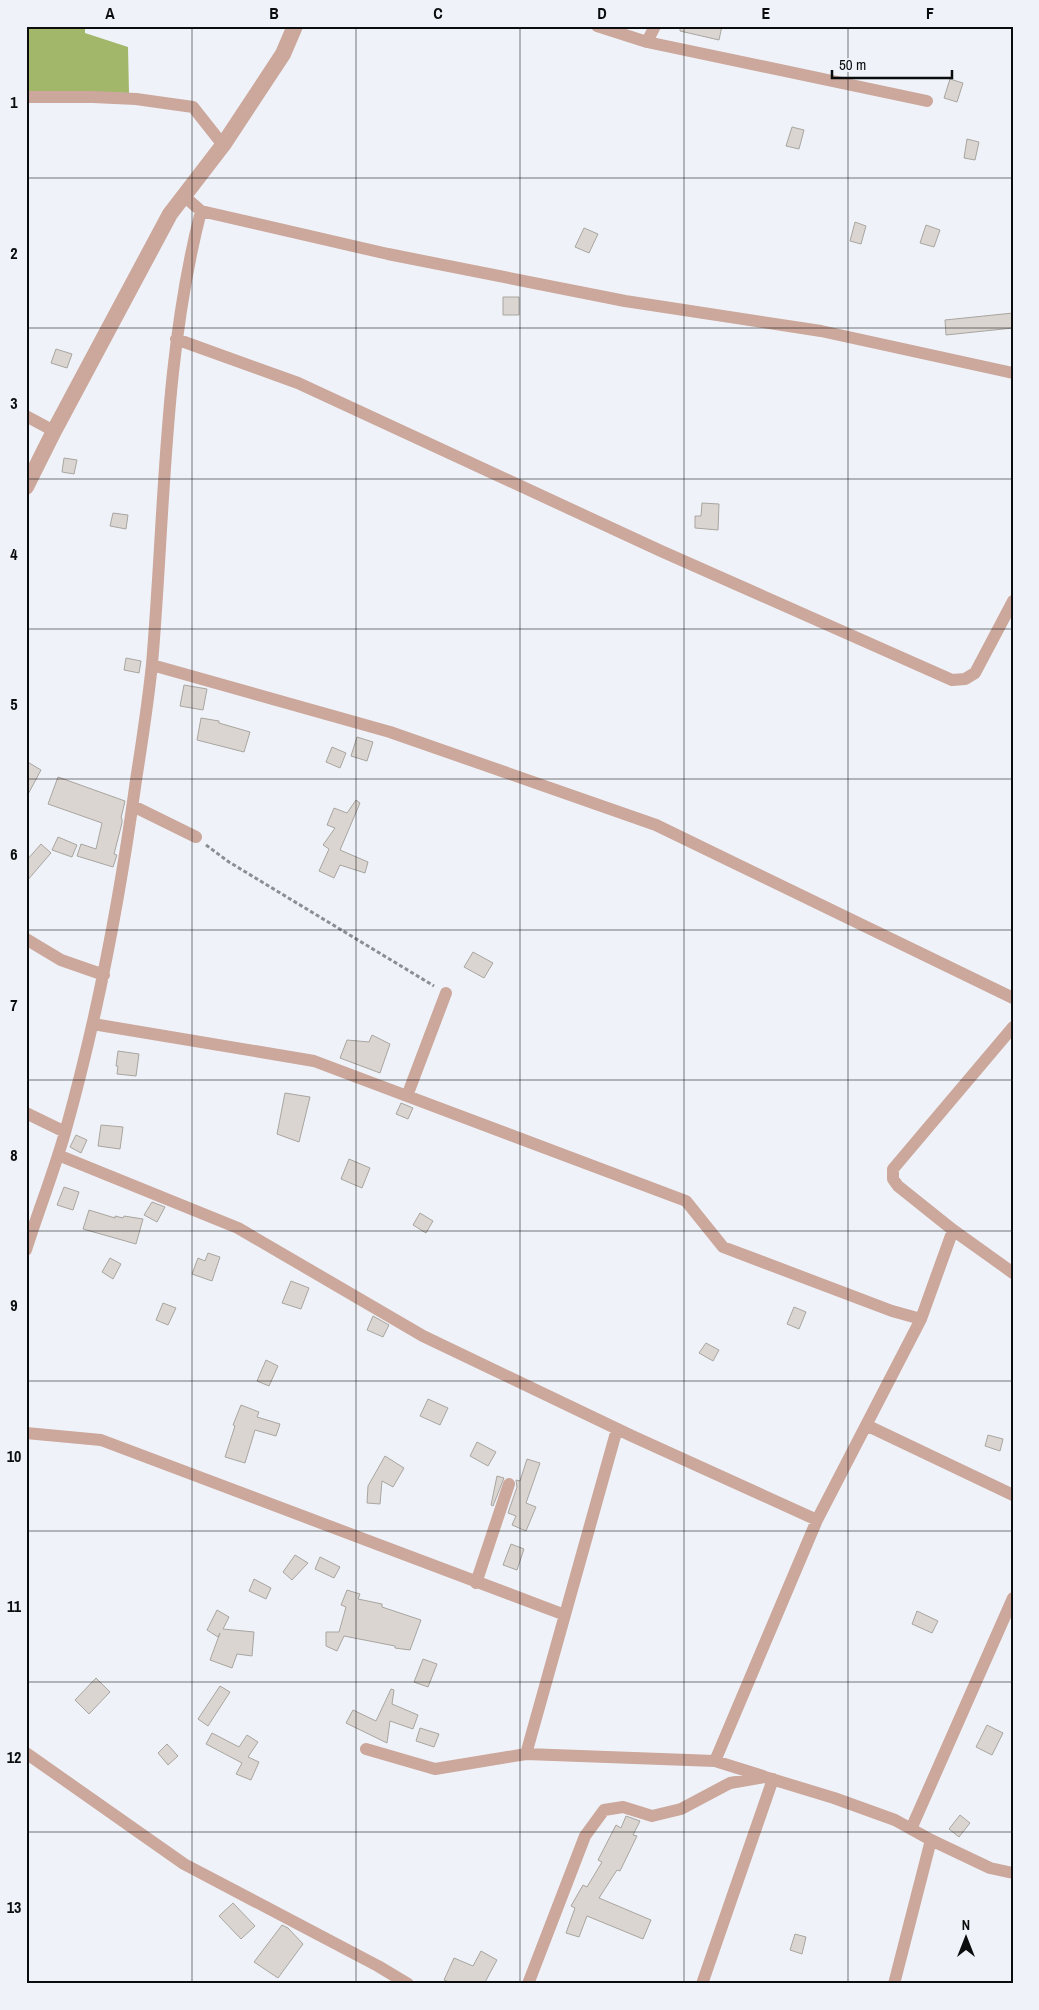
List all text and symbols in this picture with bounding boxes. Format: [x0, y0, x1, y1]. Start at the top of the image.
text: A [105, 2, 115, 24]
text: B [269, 2, 279, 24]
text: C [433, 2, 443, 24]
text: D [597, 2, 607, 24]
text: E [762, 2, 771, 24]
text: F [926, 2, 934, 24]
scale bar [832, 48, 952, 80]
text: 50 m [839, 54, 866, 75]
text: 1 [10, 91, 18, 113]
text: 2 [10, 242, 18, 264]
text: 3 [10, 392, 18, 414]
text: 4 [10, 543, 18, 565]
text: 5 [10, 693, 18, 715]
text: 6 [10, 843, 18, 865]
text: 7 [10, 994, 18, 1016]
text: 8 [10, 1144, 18, 1166]
text: 9 [10, 1294, 18, 1316]
text: 10 [7, 1445, 21, 1467]
text: 11 [7, 1595, 22, 1617]
text: 12 [7, 1746, 21, 1768]
text: 13 [7, 1896, 21, 1918]
north arrow [942, 1912, 992, 1962]
text: N [962, 1916, 970, 1934]

